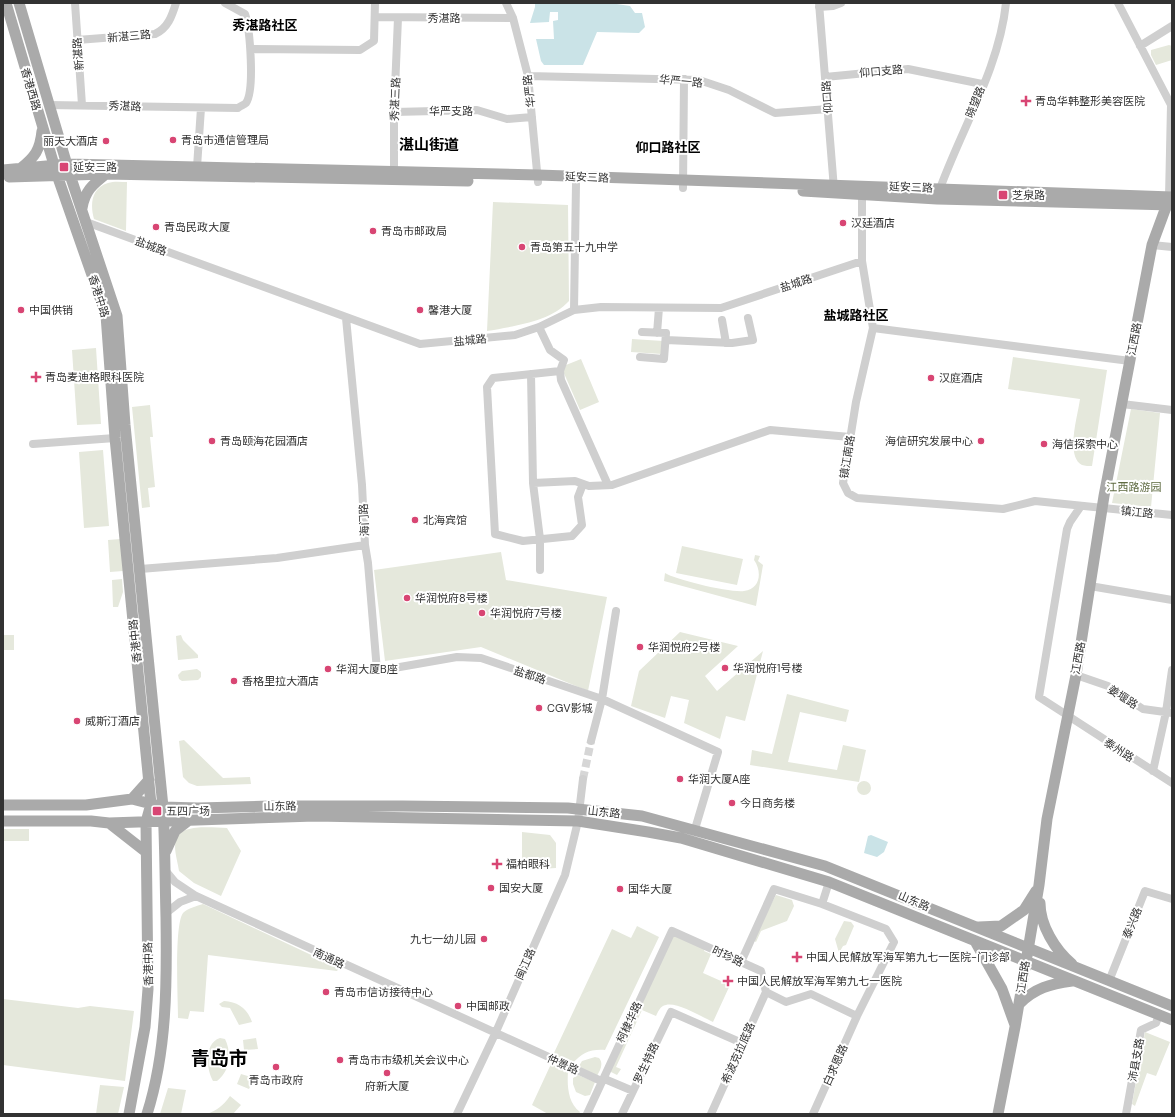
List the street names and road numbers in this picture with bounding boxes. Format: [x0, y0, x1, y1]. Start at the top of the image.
street label: 秀湛路 [428, 11, 461, 25]
street label: 新湛三路 [106, 27, 152, 45]
street label: 新湛路 [70, 37, 86, 71]
street label: 仰口支路 [858, 62, 904, 80]
street label: 香港西路 [18, 66, 44, 112]
street label: 华严一路 [658, 72, 704, 90]
street label: 华严路 [520, 74, 538, 108]
street label: 秀湛三路 [387, 77, 403, 121]
street label: 仰口路 [819, 80, 835, 114]
street label: 晓望路 [962, 84, 988, 120]
street label: 秀湛路 [108, 98, 142, 114]
street label: 华严支路 [429, 104, 473, 118]
street label: 延安三路 [565, 169, 609, 185]
street label: 延安三路 [889, 179, 933, 195]
street label: 盐城路 [133, 234, 169, 258]
street label: 盐城路 [778, 271, 814, 295]
street label: 香港中路 [86, 273, 112, 319]
street label: 江西路 [1124, 321, 1144, 357]
street label: 盐城路 [453, 331, 487, 349]
street label: 镇江南路 [837, 434, 857, 480]
street label: 海门路 [356, 503, 372, 537]
street label: 镇江路 [1120, 503, 1154, 521]
street label: 香港中路 [126, 618, 144, 664]
street label: 江西路 [1068, 641, 1088, 675]
street label: 盐都路 [512, 663, 548, 687]
street label: 姜堰路 [1105, 682, 1141, 712]
street label: 泰州路 [1101, 735, 1137, 765]
street label: 山东路 [263, 799, 297, 813]
street label: 山东路 [587, 803, 621, 821]
street label: 山东路 [896, 888, 932, 914]
street label: 泰兴路 [1119, 905, 1145, 941]
street label: 香港中路 [141, 942, 155, 986]
street label: 时珍路 [710, 943, 746, 969]
street label: 南通路 [311, 945, 347, 971]
street label: 闽江路 [512, 946, 538, 982]
street label: 江西路 [1014, 960, 1032, 994]
street label: 柯棣华路 [613, 999, 645, 1045]
street label: 希波克拉底路 [718, 1020, 758, 1086]
street label: 沛县支路 [1125, 1037, 1147, 1083]
street label: 罗生特路 [630, 1040, 662, 1086]
street label: 白求恩路 [820, 1042, 850, 1088]
street label: 仲景路 [545, 1051, 581, 1077]

